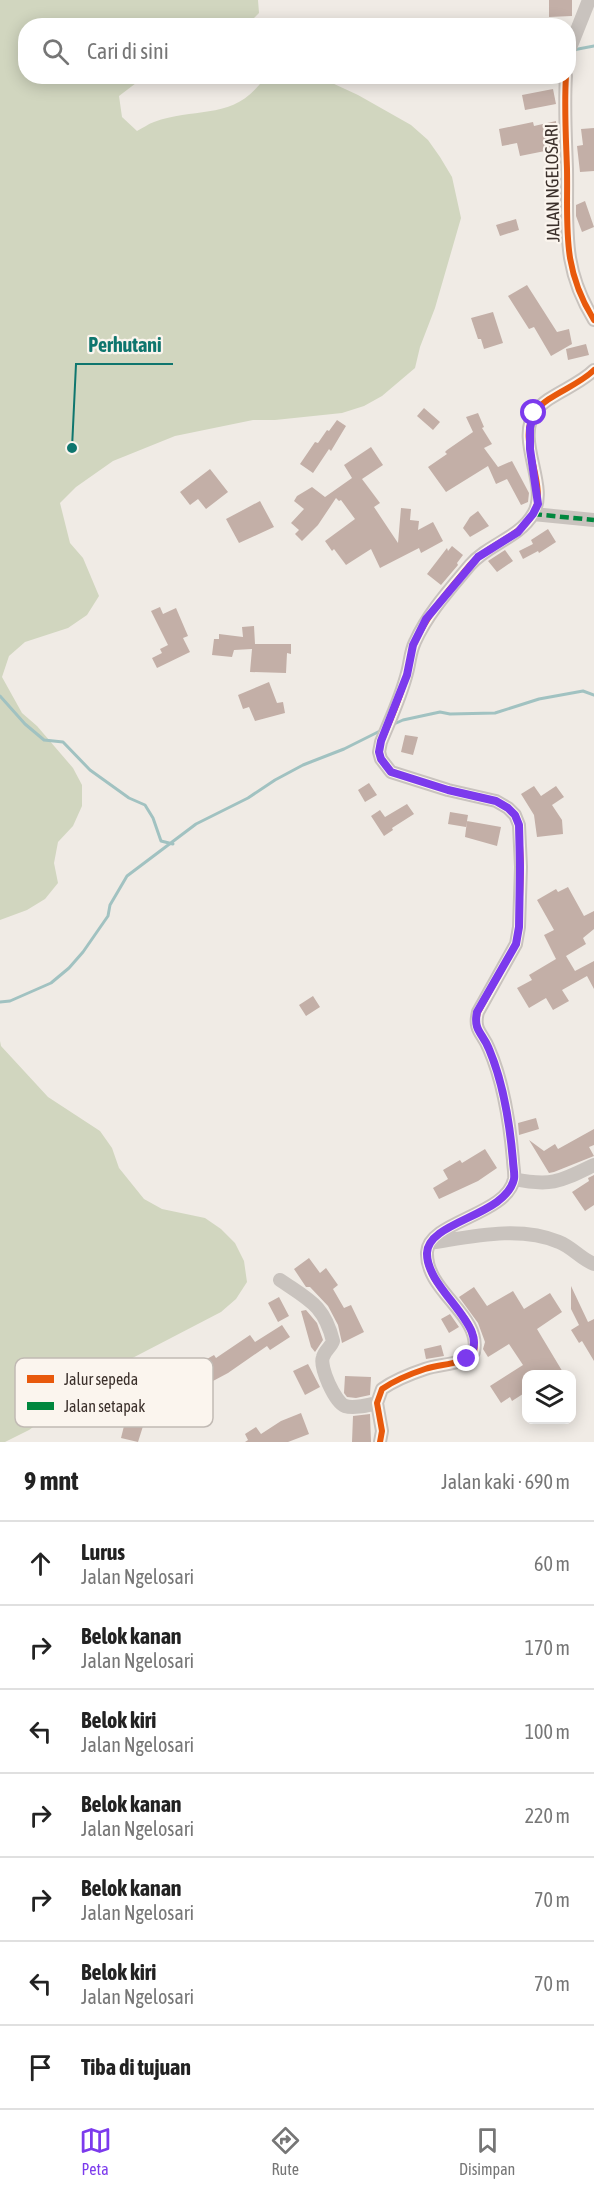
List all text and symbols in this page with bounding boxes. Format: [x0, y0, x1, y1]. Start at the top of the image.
search box [18, 18, 576, 84]
icon: search [39, 35, 72, 68]
text: Cari di sini [87, 38, 169, 64]
street label: JALAN NGELOSARI [540, 124, 564, 242]
callout: Perhutani [76, 326, 173, 364]
text: Perhutani [88, 333, 162, 356]
route start [520, 399, 546, 425]
route end [453, 1345, 479, 1371]
legend [15, 1358, 213, 1427]
text: Jalur sepeda [64, 1370, 138, 1389]
map controls [522, 1370, 576, 1424]
button: layers [522, 1370, 576, 1424]
text: Jalan setapak [64, 1397, 145, 1416]
text: 9 mnt [24, 1466, 79, 1496]
text: Jalan kaki · 690 m [441, 1470, 570, 1493]
text: Lurus [81, 1539, 125, 1565]
icon: ahead [24, 1547, 57, 1580]
text: 60 m [534, 1552, 570, 1575]
text: Jalan Ngelosari [81, 1565, 194, 1588]
text: Belok kanan [81, 1623, 182, 1649]
icon: right [24, 1631, 57, 1664]
text: 170 m [525, 1636, 570, 1659]
text: Jalan Ngelosari [81, 1649, 194, 1672]
text: Belok kiri [81, 1707, 156, 1733]
icon: left [24, 1715, 57, 1748]
text: 100 m [525, 1720, 570, 1743]
text: Jalan Ngelosari [81, 1733, 194, 1756]
text: Belok kanan [81, 1791, 182, 1817]
icon: right [24, 1799, 57, 1832]
text: 220 m [525, 1804, 570, 1827]
text: Jalan Ngelosari [81, 1817, 194, 1840]
text: Belok kanan [81, 1875, 182, 1901]
icon: right [24, 1883, 57, 1916]
text: 70 m [534, 1888, 570, 1911]
text: Jalan Ngelosari [81, 1901, 194, 1924]
text: Belok kiri [81, 1959, 156, 1985]
icon: left [24, 1967, 57, 2000]
text: 70 m [534, 1972, 570, 1995]
text: Jalan Ngelosari [81, 1985, 194, 2008]
icon: arrive [24, 2051, 57, 2084]
text: Tiba di tujuan [81, 2054, 191, 2080]
tab: Peta [79, 2124, 112, 2178]
tab: Rute [269, 2124, 302, 2178]
tab: Disimpan [459, 2124, 515, 2178]

